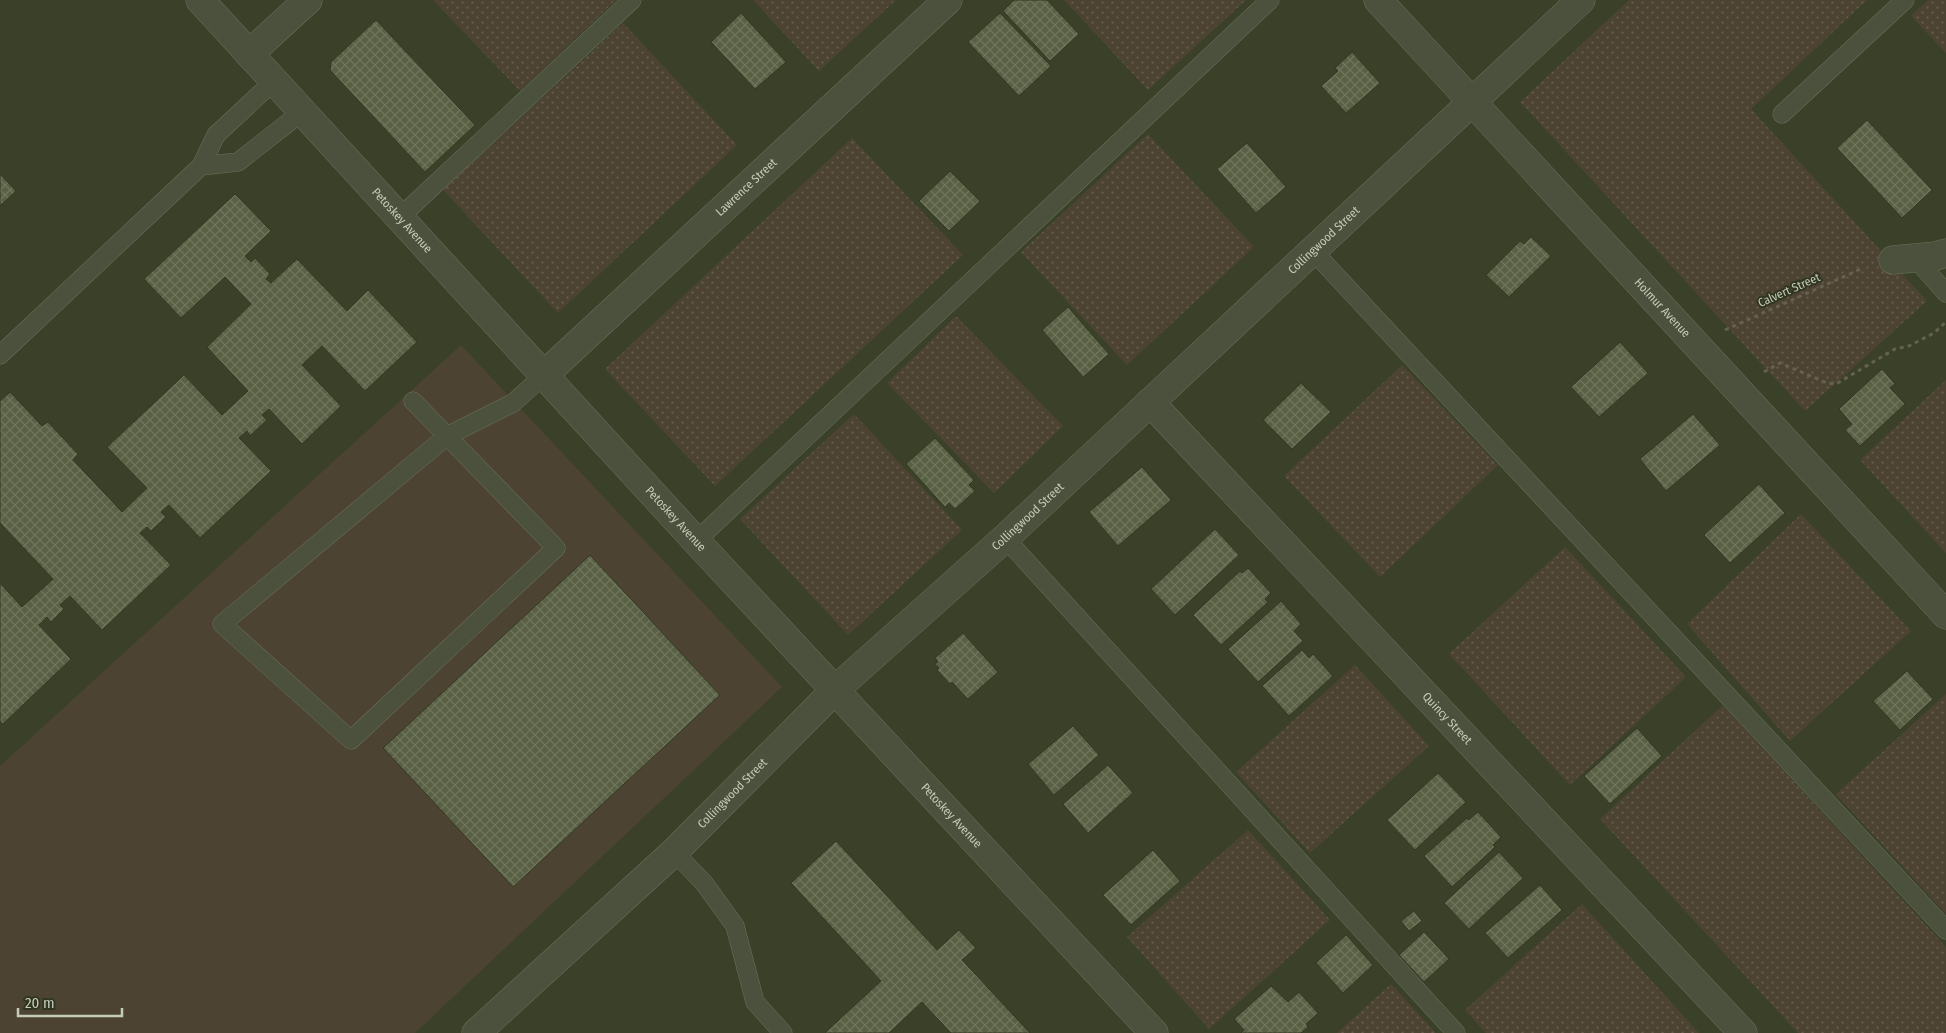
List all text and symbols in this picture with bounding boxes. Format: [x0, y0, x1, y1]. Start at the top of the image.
street label: Lawrence Street [713, 155, 780, 219]
street label: Petoskey Avenue [369, 185, 435, 256]
street label: Collingwood Street [1285, 203, 1363, 277]
street label: Calvert Street [1756, 270, 1822, 310]
street label: Holmur Avenue [1632, 275, 1693, 340]
street label: Collingwood Street [989, 480, 1067, 553]
street label: Petoskey Avenue [643, 484, 709, 554]
street label: Quincy Street [1419, 689, 1475, 747]
street label: Collingwood Street [695, 755, 770, 831]
street label: Petoskey Avenue [918, 780, 985, 851]
scale bar [18, 986, 121, 1018]
text: 20 m [25, 994, 55, 1012]

